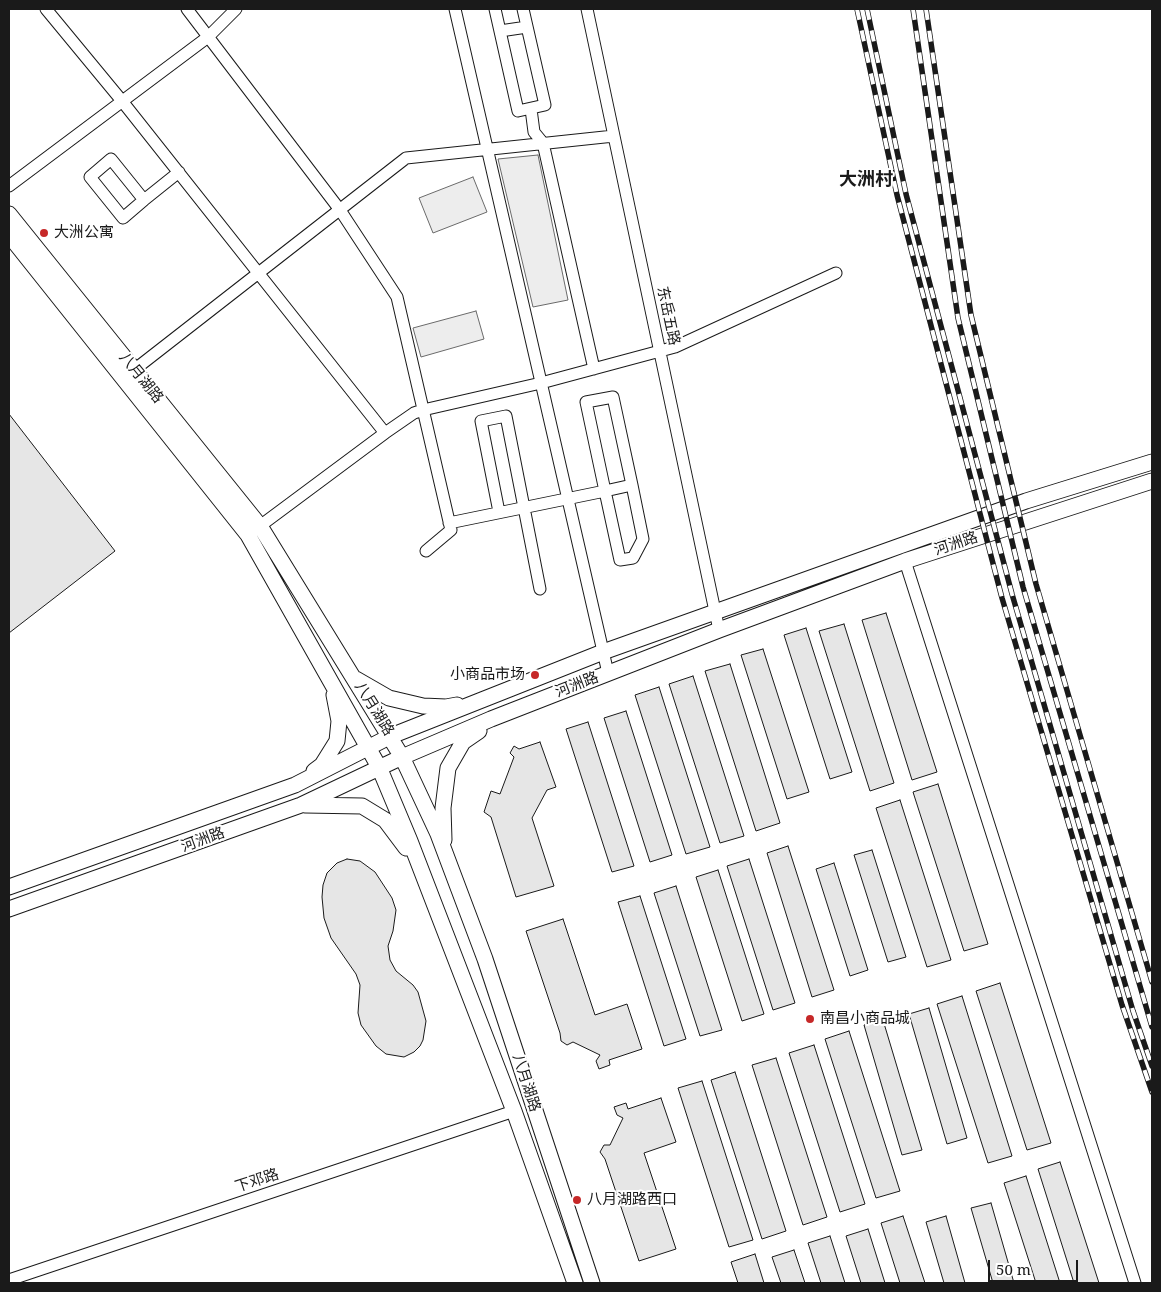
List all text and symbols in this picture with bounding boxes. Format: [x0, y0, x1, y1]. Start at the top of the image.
district label: 大洲村 [839, 169, 893, 191]
place label: 大洲公寓 [54, 224, 114, 242]
marker: 大洲公寓 [38, 227, 50, 239]
street label: 东岳五路 [653, 285, 683, 347]
street label: 八月湖路 [115, 349, 167, 407]
street label: 河洲路 [932, 528, 980, 560]
place label: 小商品市场 [450, 666, 525, 684]
marker: 小商品市场 [529, 669, 541, 681]
street label: 河洲路 [553, 669, 601, 701]
street label: 八月湖路 [350, 679, 398, 739]
street label: 河洲路 [179, 824, 227, 856]
place label: 南昌小商品城 [820, 1010, 910, 1028]
marker: 南昌小商品城 [804, 1013, 816, 1025]
street label: 八月湖路 [508, 1052, 544, 1114]
street label: 下邓路 [233, 1165, 281, 1197]
place label: 八月湖路西口 [587, 1191, 677, 1209]
marker: 八月湖路西口 [571, 1194, 583, 1206]
scale bar [991, 1250, 1081, 1282]
text: 50 m [996, 1259, 1031, 1279]

